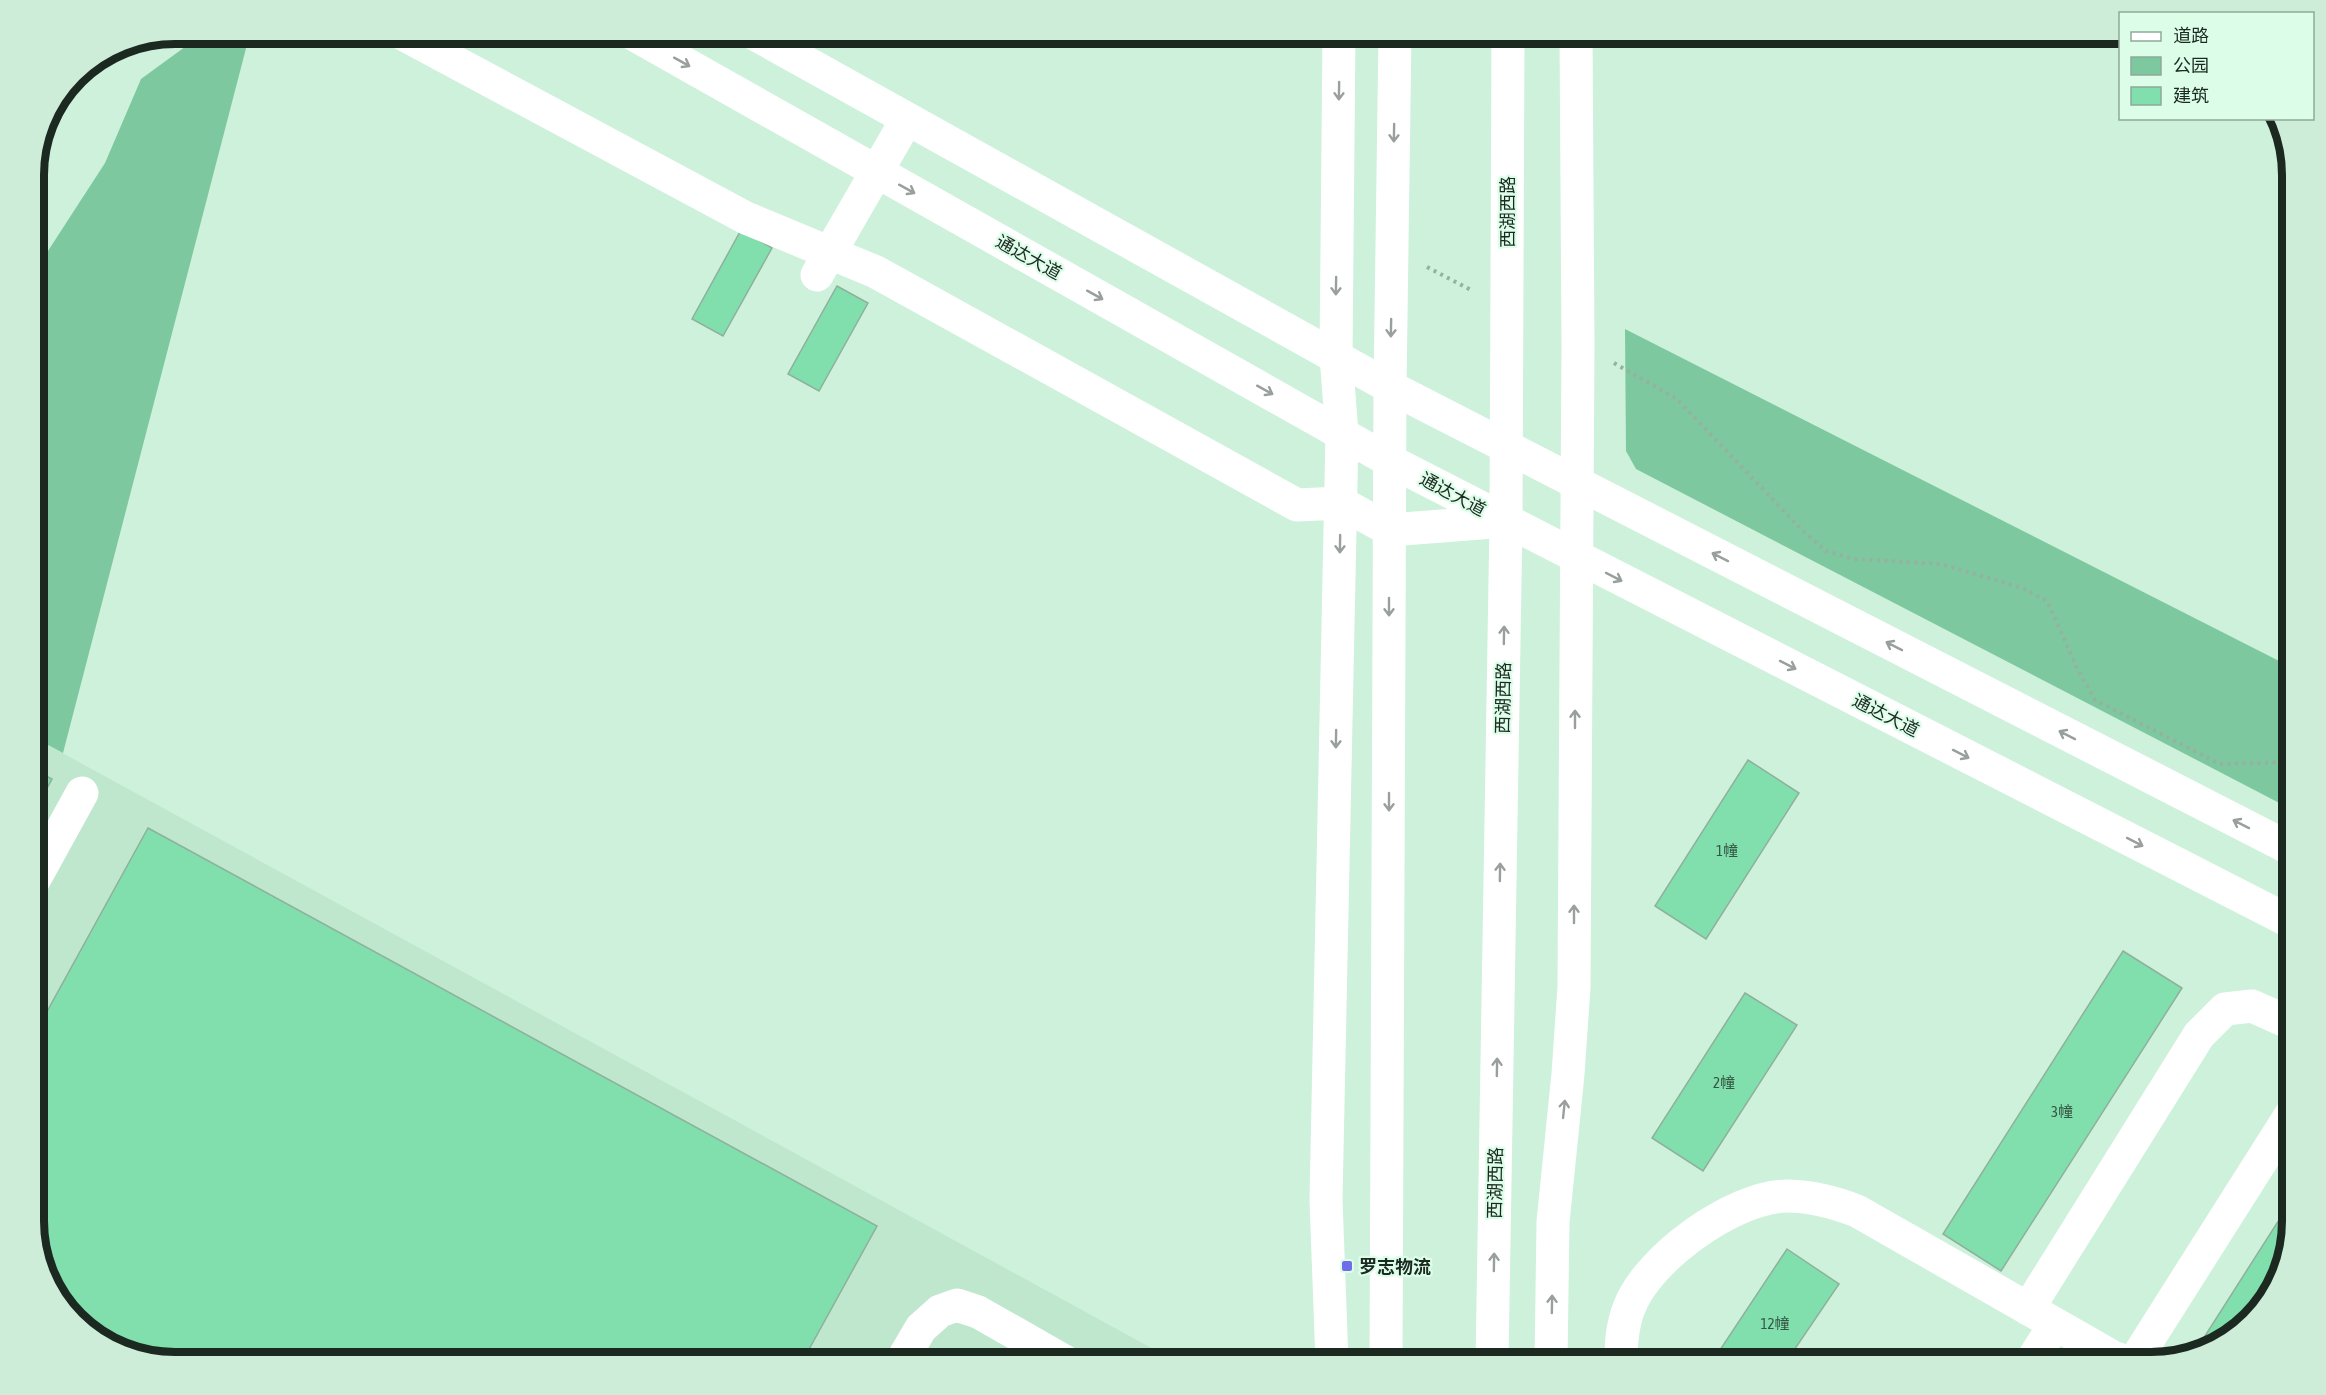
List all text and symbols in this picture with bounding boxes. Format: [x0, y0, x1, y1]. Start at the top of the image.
legend [2119, 12, 2314, 120]
text: 道路 [2173, 25, 2209, 46]
text: 公园 [2173, 55, 2209, 76]
one-way arrow [673, 56, 690, 68]
one-way arrow [1333, 81, 1345, 101]
text: 建筑 [2173, 85, 2209, 106]
one-way arrow [1388, 123, 1400, 143]
street label: 西湖西路 [1497, 176, 1518, 248]
one-way arrow [898, 183, 915, 195]
street label: 通达大道 [992, 230, 1066, 284]
one-way arrow [1331, 276, 1342, 296]
one-way arrow [1086, 289, 1103, 301]
one-way arrow [1385, 318, 1397, 338]
one-way arrow [1256, 385, 1273, 397]
street label: 通达大道 [1416, 468, 1490, 520]
one-way arrow [1334, 534, 1346, 554]
one-way arrow [1711, 551, 1729, 563]
one-way arrow [1604, 571, 1622, 583]
one-way arrow [1383, 597, 1395, 617]
one-way arrow [1498, 625, 1510, 645]
one-way arrow [1885, 640, 1903, 651]
one-way arrow [1778, 660, 1796, 671]
street label: 西湖西路 [1492, 662, 1514, 734]
street label: 通达大道 [1849, 689, 1923, 741]
one-way arrow [1569, 710, 1581, 730]
one-way arrow [1330, 729, 1342, 749]
one-way arrow [2059, 729, 2077, 740]
one-way arrow [1952, 749, 1970, 760]
one-way arrow [1383, 792, 1395, 812]
one-way arrow [2232, 817, 2250, 829]
one-way arrow [2126, 837, 2144, 849]
house number: 1幢 [1716, 842, 1738, 859]
one-way arrow [1494, 862, 1506, 882]
one-way arrow [1568, 905, 1580, 925]
one-way arrow [1491, 1057, 1503, 1077]
house number: 2幢 [1713, 1074, 1735, 1091]
one-way arrow [1559, 1100, 1570, 1120]
house number: 3幢 [2051, 1103, 2073, 1120]
street label: 西湖西路 [1484, 1147, 1506, 1219]
one-way arrow [1488, 1252, 1499, 1272]
place label: 罗志物流 [1359, 1256, 1431, 1277]
marker: 罗志物流 [1340, 1259, 1354, 1273]
one-way arrow [1546, 1294, 1558, 1314]
house number: 12幢 [1760, 1315, 1790, 1332]

